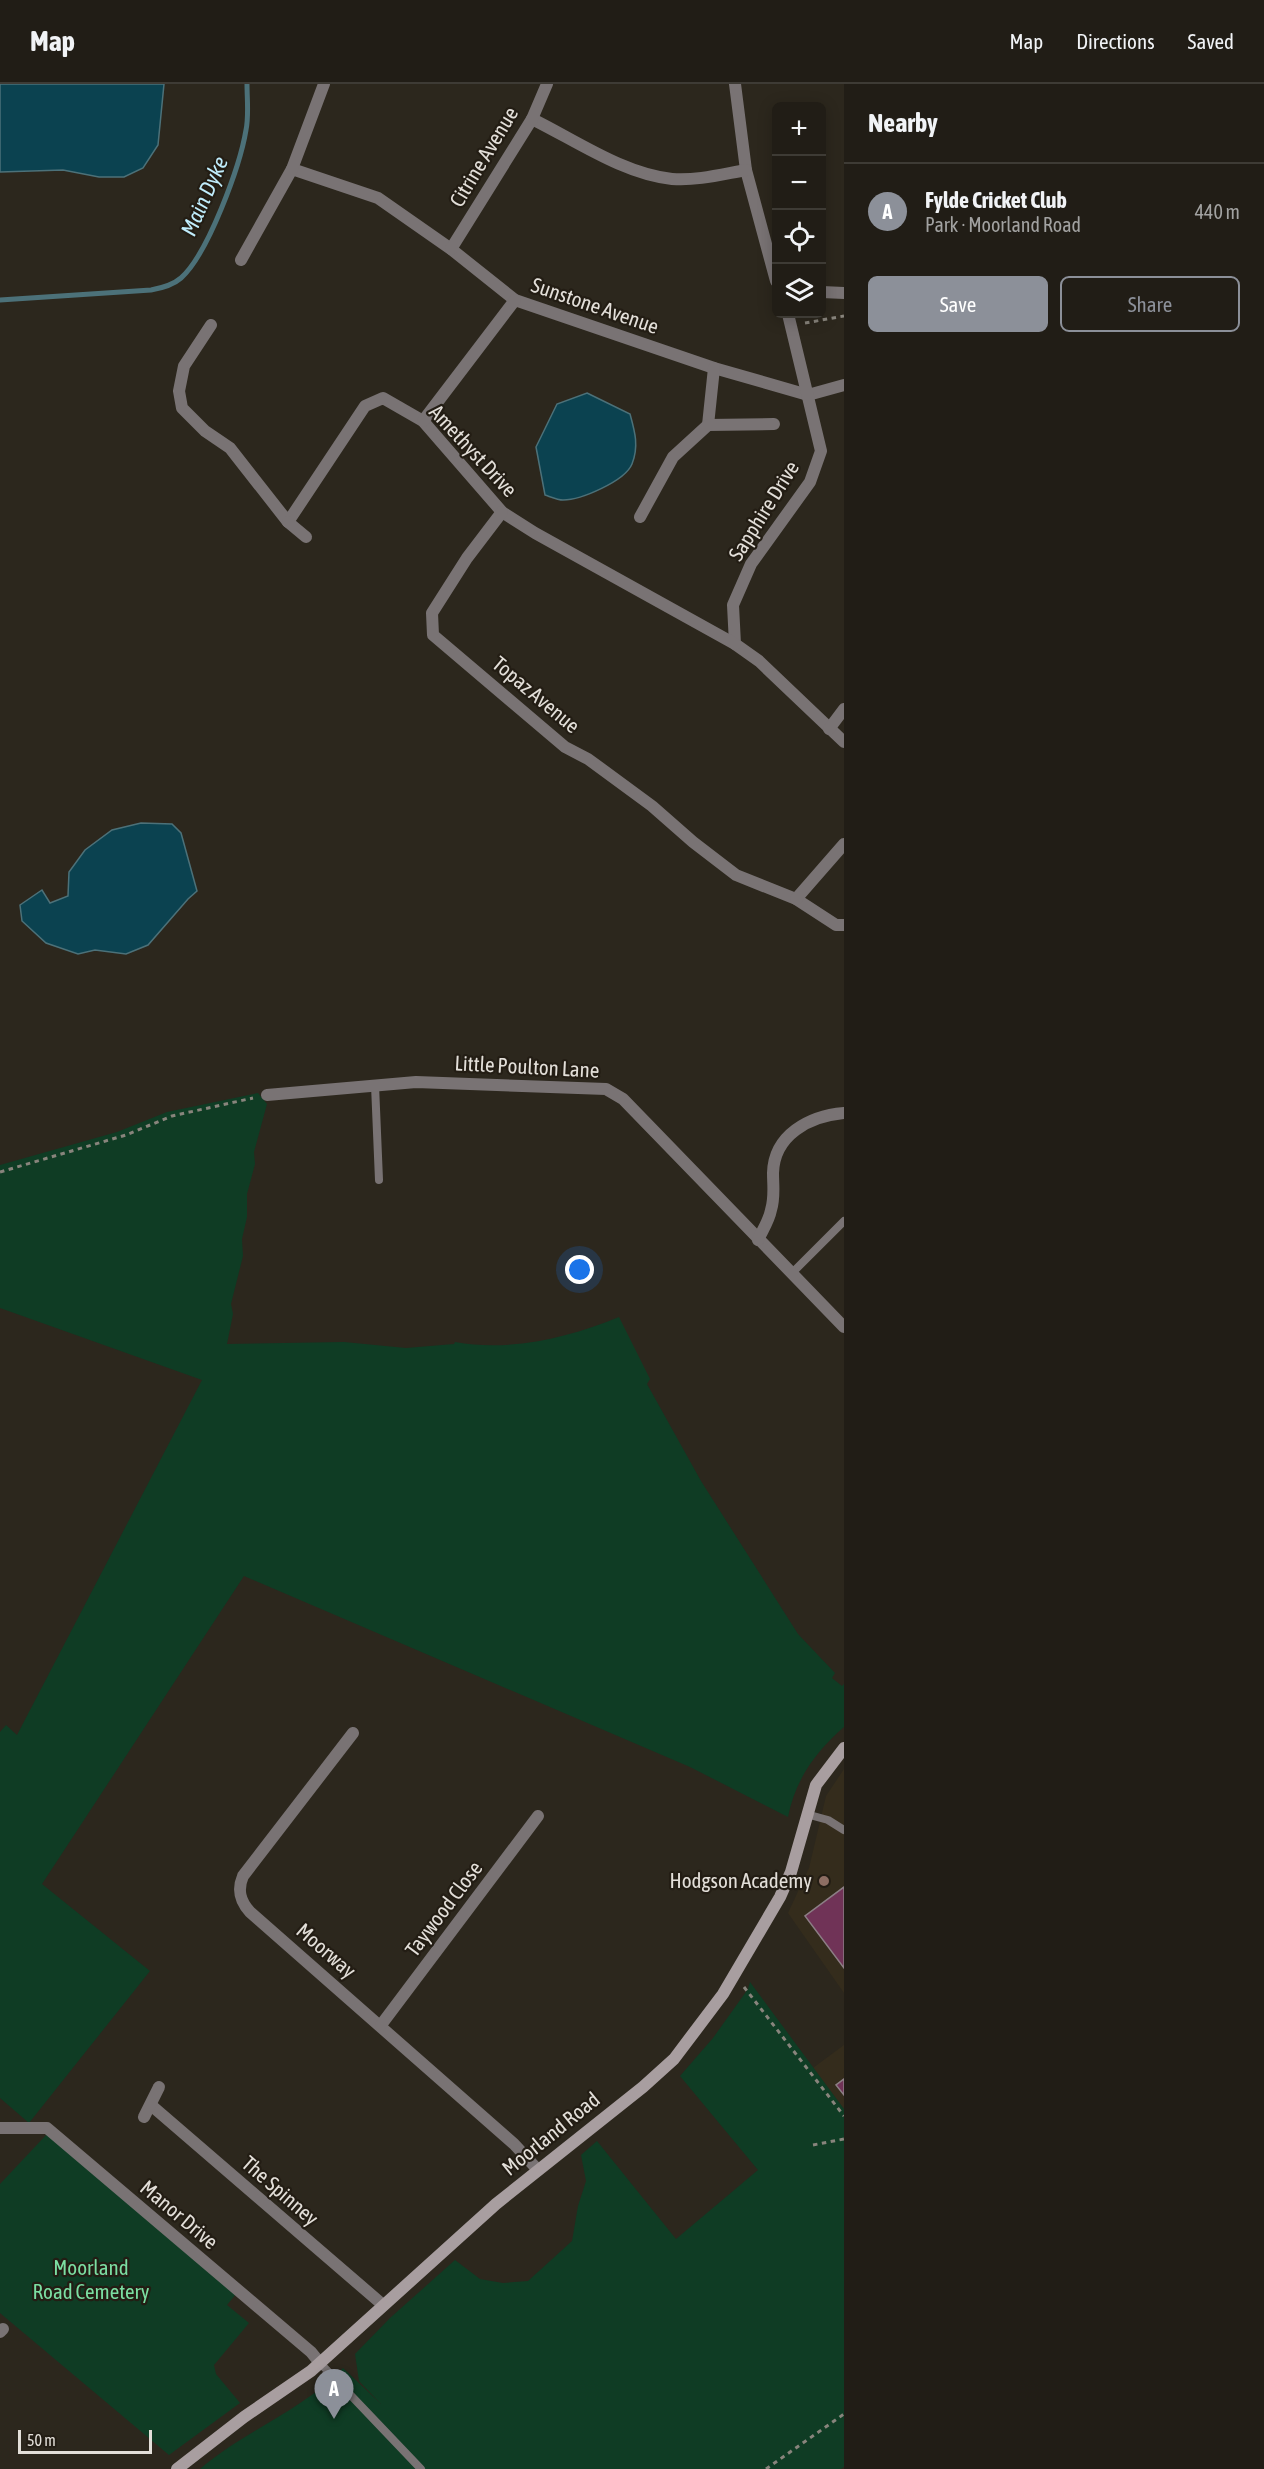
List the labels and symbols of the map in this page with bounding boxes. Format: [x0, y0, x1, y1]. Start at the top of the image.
street label: Citrine Avenue [444, 102, 522, 211]
water label: Main Dyke [175, 152, 233, 240]
street label: Sunstone Avenue [529, 272, 662, 338]
street label: Amethyst Drive [425, 399, 522, 501]
street label: Sapphire Drive [723, 456, 803, 565]
street label: Topaz Avenue [488, 651, 585, 738]
street label: Little Poulton Lane [454, 1050, 600, 1082]
your location [565, 1255, 594, 1284]
street label: Taywood Close [400, 1856, 487, 1961]
place label: Hodgson Academy [670, 1868, 812, 1892]
marker: Hodgson Academy [817, 1874, 831, 1888]
street label: Moorway [292, 1918, 361, 1983]
street label: Moorland Road [497, 2087, 604, 2180]
street label: The Spinney [238, 2151, 324, 2230]
street label: Manor Drive [136, 2175, 223, 2254]
park label: Moorland Road Cemetery [33, 2255, 150, 2303]
pin: A [314, 2370, 354, 2419]
scale bar [18, 2427, 152, 2454]

